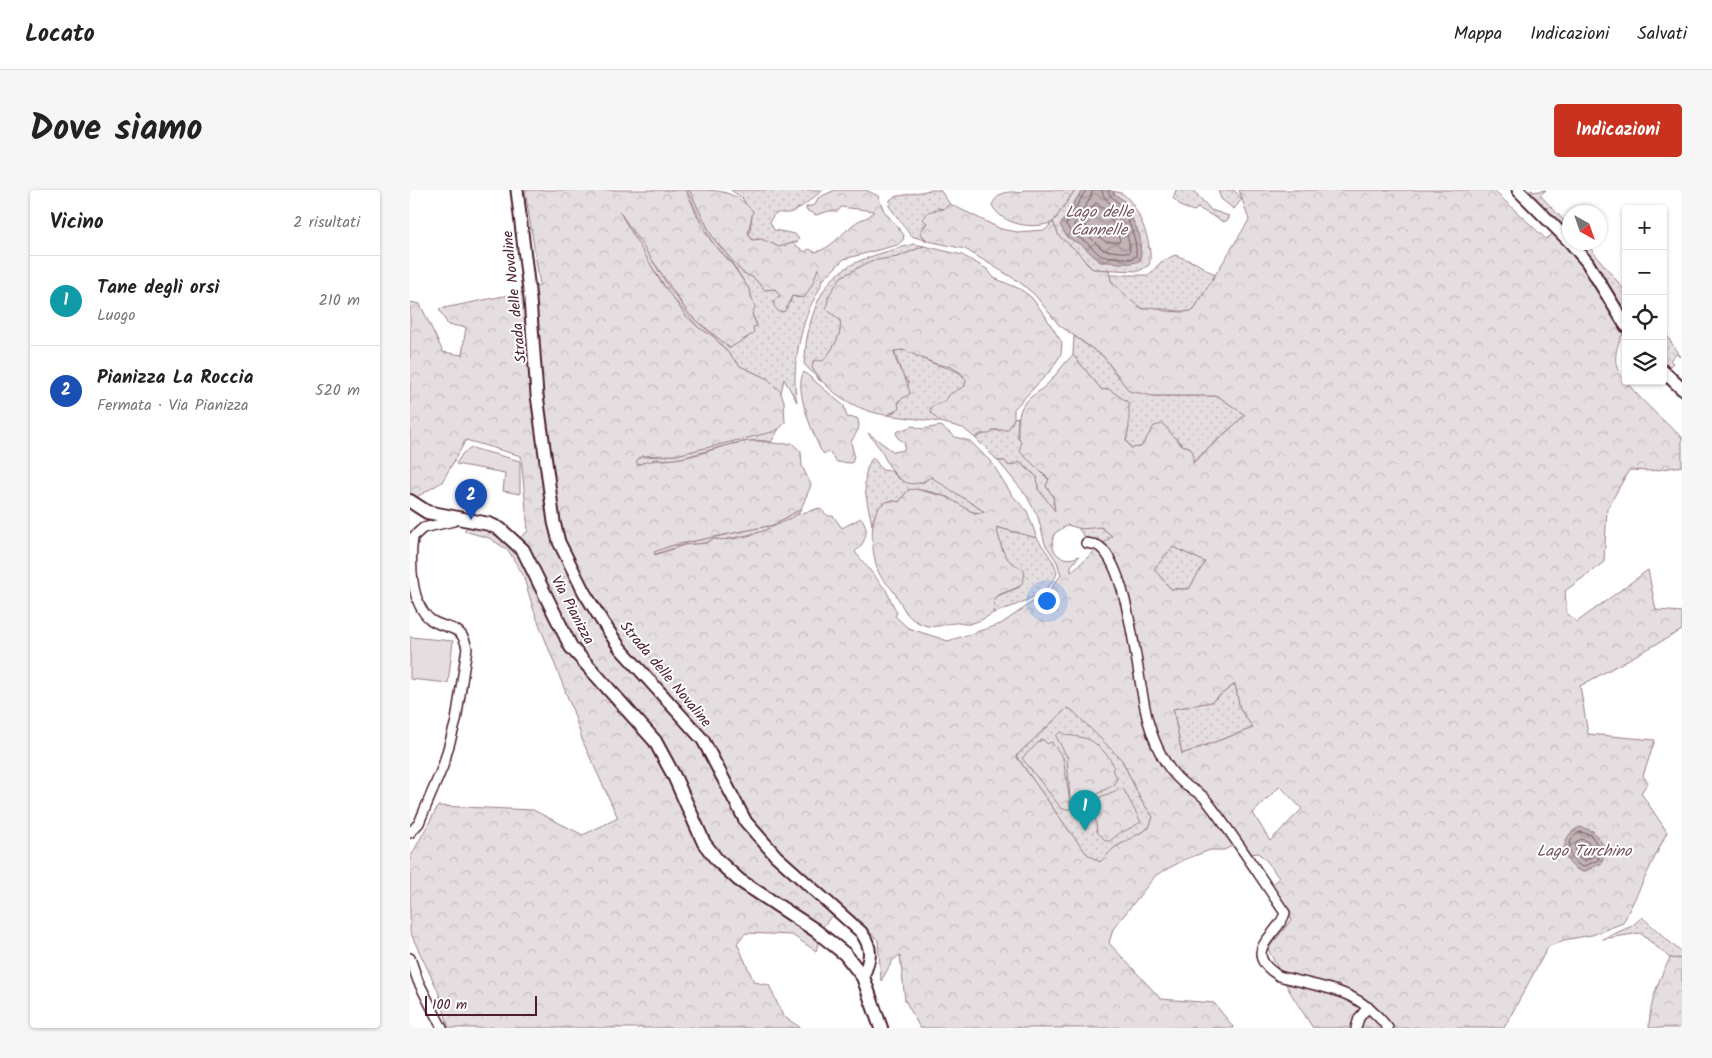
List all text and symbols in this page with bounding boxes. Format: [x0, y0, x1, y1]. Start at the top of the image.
text: Locato [25, 15, 95, 54]
text: Mappa [1454, 20, 1502, 49]
text: Indicazioni [1530, 20, 1609, 49]
text: Salvati [1637, 20, 1687, 49]
text: Dove siamo [30, 102, 203, 158]
button: Indicazioni [1554, 104, 1682, 157]
water label: Lago delle Cannelle [1065, 200, 1135, 243]
north arrow [1562, 205, 1607, 250]
map controls [1622, 205, 1667, 385]
button: + [1622, 205, 1667, 250]
text: Vicino [50, 206, 104, 239]
text: 2 risultati [293, 210, 360, 235]
street label: Strada delle Novaline [496, 229, 534, 364]
button: − [1622, 250, 1667, 295]
text: Tane degli orsi [97, 273, 219, 303]
text: 1 [64, 288, 68, 313]
text: 210 m [319, 288, 360, 313]
button: locate [1622, 295, 1667, 340]
text: Luogo [97, 303, 136, 328]
button: layers [1622, 340, 1667, 385]
text: Pianizza La Roccia [97, 363, 253, 393]
text: 2 [61, 378, 71, 403]
text: 520 m [315, 378, 360, 403]
text: Fermata · Via Pianizza [97, 393, 249, 418]
pin: 2 [455, 479, 487, 520]
street label: Via Pianizza [544, 572, 600, 649]
your location [1034, 588, 1060, 614]
street label: Strada delle Novaline [613, 616, 717, 733]
pin: 1 [1069, 790, 1101, 831]
water label: Lago Turchino [1537, 839, 1633, 864]
scale bar [425, 993, 538, 1016]
text: 100 m [432, 994, 467, 1016]

